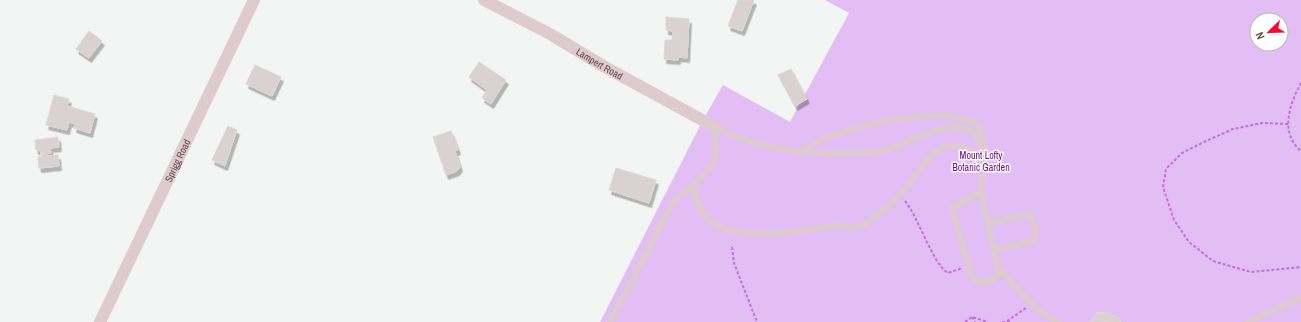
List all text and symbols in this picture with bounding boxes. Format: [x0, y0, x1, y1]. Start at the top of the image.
north arrow [1249, 12, 1289, 52]
text: N [1252, 30, 1268, 42]
street label: Lampert Road [574, 45, 625, 82]
street label: Sprigg Road [161, 137, 193, 184]
park label: Mount Lofty Botanic Garden [952, 149, 1010, 174]

